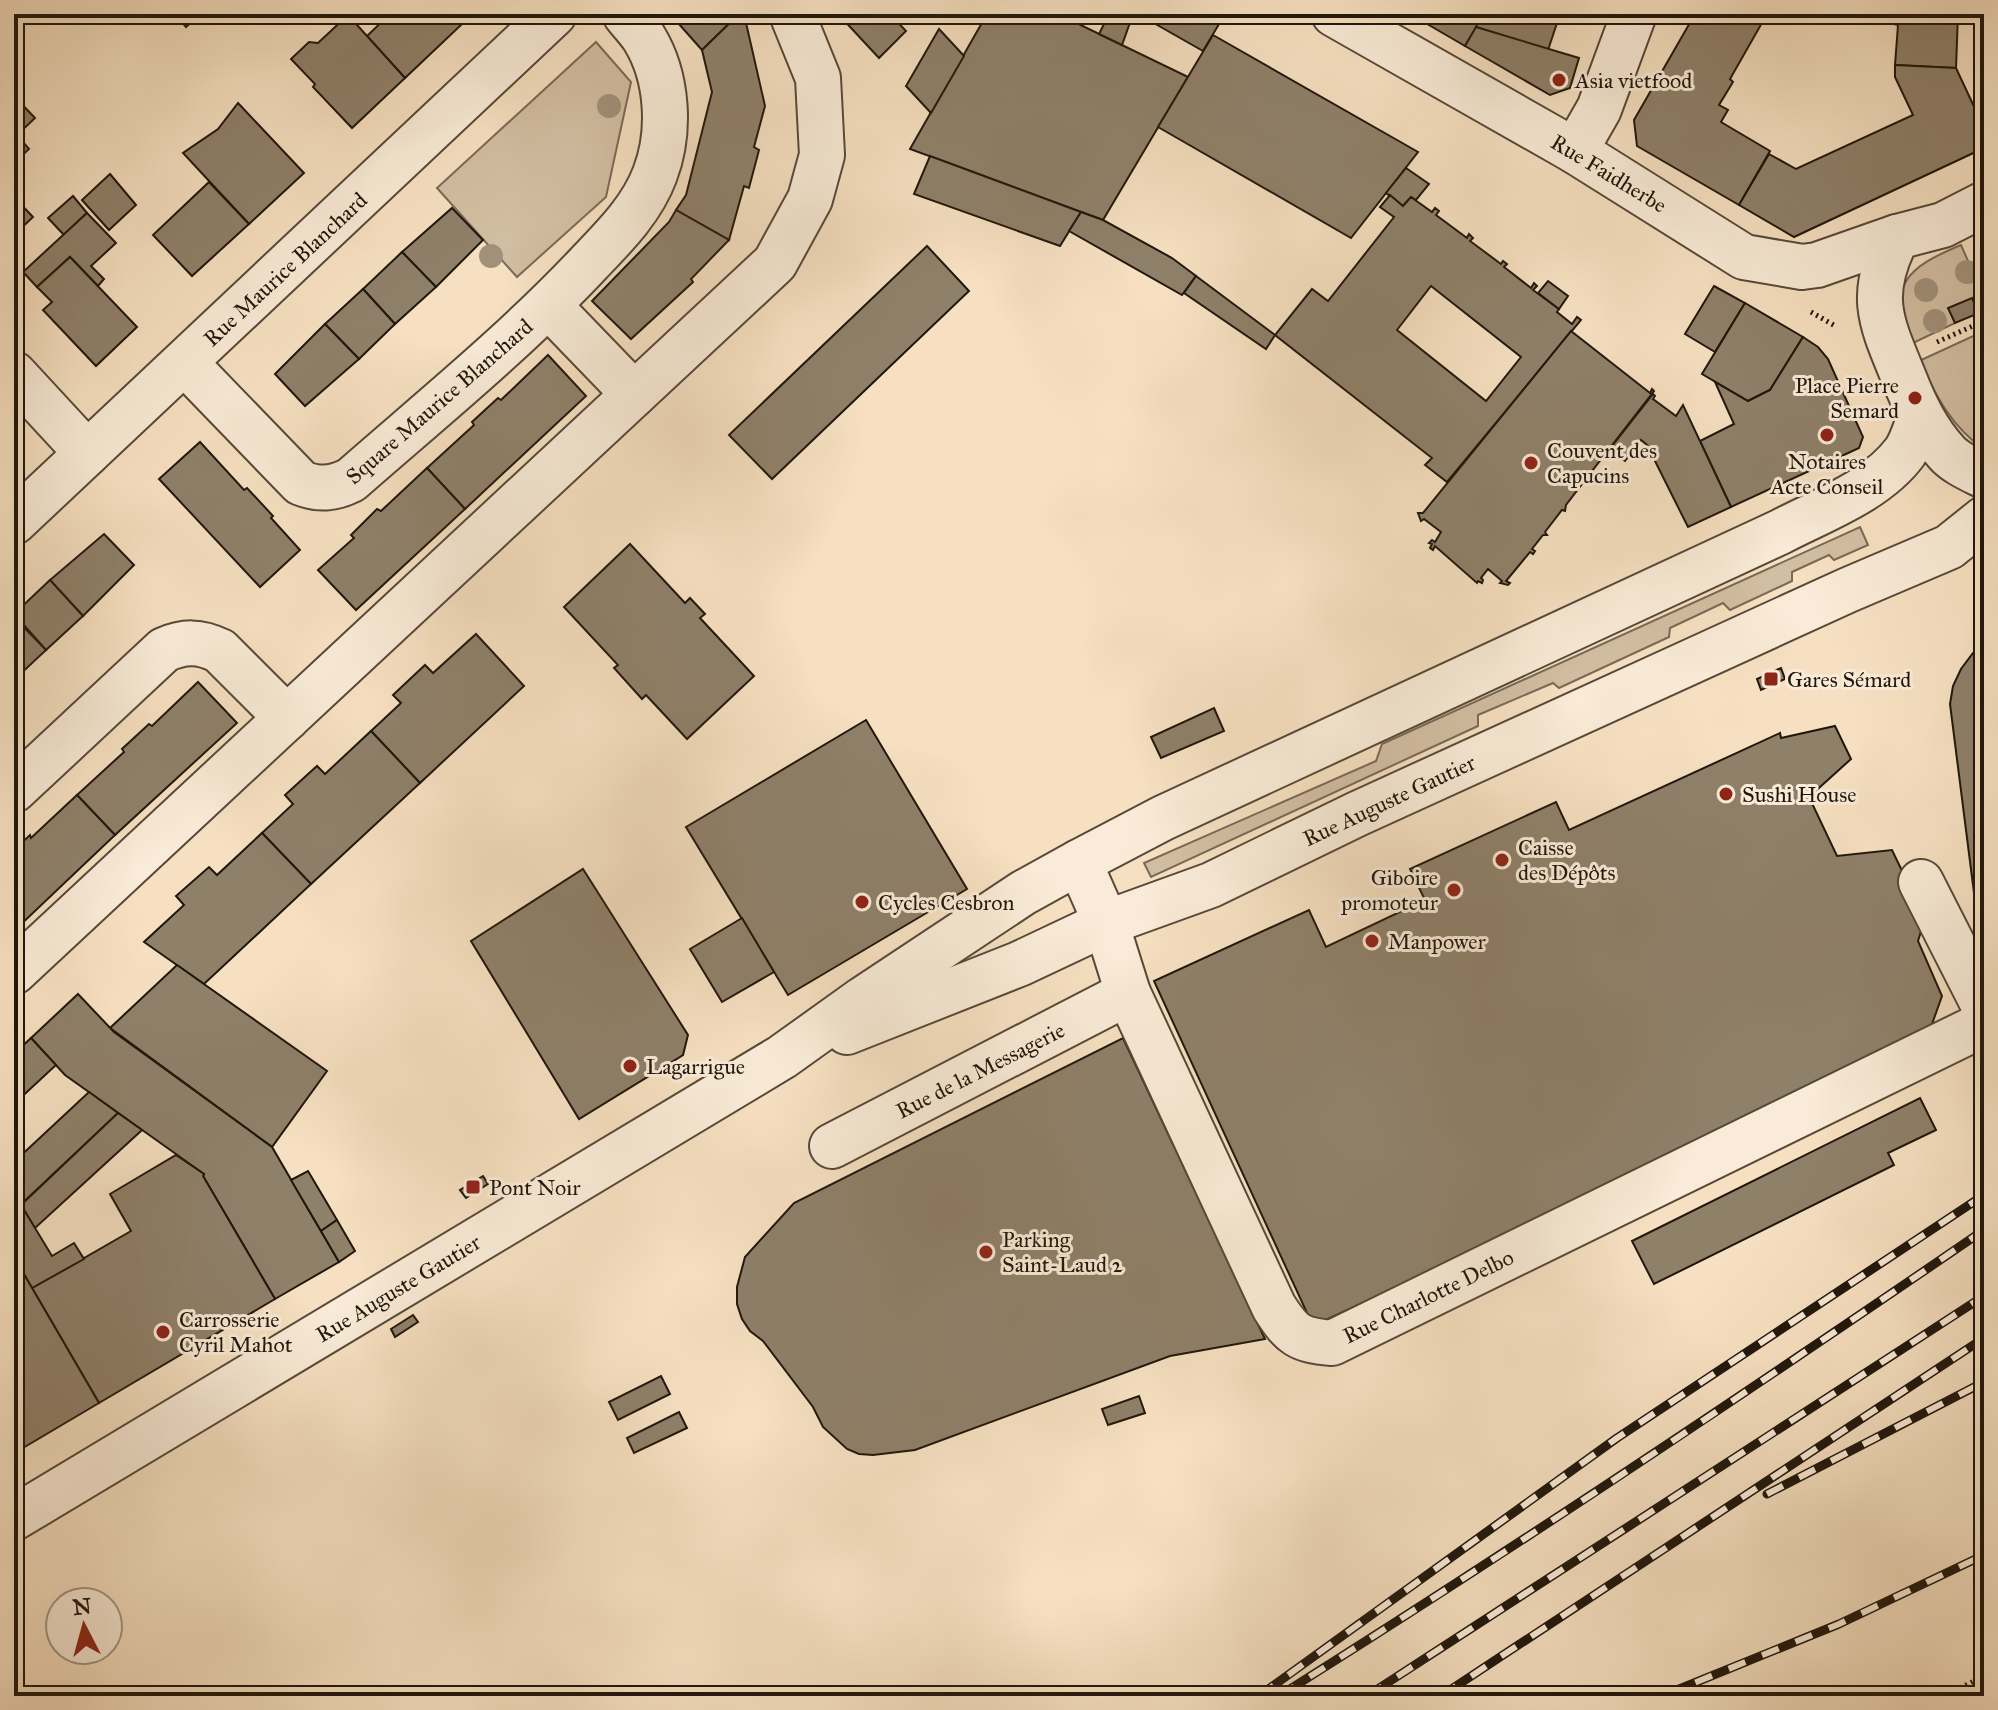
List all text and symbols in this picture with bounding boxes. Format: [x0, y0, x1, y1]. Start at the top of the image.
place label: Asia vietfood [1574, 67, 1692, 94]
marker: Asia vietfood [1550, 71, 1568, 89]
street label: Rue Faidherbe [1546, 128, 1672, 219]
street label: Rue Maurice Blanchard [198, 187, 373, 352]
street label: Square Maurice Blanchard [340, 313, 538, 490]
place label: Place Pierre Semard [1795, 372, 1899, 424]
marker: Place Pierre Semard [1906, 389, 1924, 407]
marker: Notaires Acte Conseil [1818, 426, 1836, 444]
place label: Couvent des Capucins [1547, 437, 1657, 489]
place label: Notaires Acte Conseil [1769, 448, 1884, 500]
marker: Couvent des Capucins [1522, 454, 1540, 472]
place label: Gares Sémard [1787, 666, 1911, 693]
marker: Gares Sémard [1762, 670, 1780, 688]
street label: Rue Auguste Gautier [1299, 748, 1480, 852]
place label: Sushi House [1742, 781, 1856, 808]
marker: Sushi House [1717, 785, 1735, 803]
place label: Caisse des Dépôts [1518, 834, 1616, 886]
marker: Caisse des Dépôts [1493, 851, 1511, 869]
place label: Giboire promoteur [1340, 864, 1439, 916]
marker: Giboire promoteur [1445, 881, 1463, 899]
place label: Cycles Cesbron [878, 889, 1014, 916]
marker: Cycles Cesbron [853, 893, 871, 911]
place label: Manpower [1388, 928, 1486, 955]
marker: Manpower [1363, 932, 1381, 950]
street label: Rue de la Messagerie [891, 1016, 1069, 1125]
place label: Lagarrigue [646, 1053, 745, 1080]
marker: Lagarrigue [621, 1057, 639, 1075]
place label: Pont Noir [489, 1174, 581, 1201]
marker: Pont Noir [464, 1178, 482, 1196]
place label: Parking Saint-Laud 2 [1002, 1226, 1123, 1278]
street label: Rue Auguste Gautier [311, 1228, 486, 1348]
marker: Parking Saint-Laud 2 [977, 1243, 995, 1261]
street label: Rue Charlotte Delbo [1338, 1243, 1518, 1349]
place label: Carrosserie Cyril Mahot [179, 1306, 293, 1358]
marker: Carrosserie Cyril Mahot [154, 1323, 172, 1341]
north arrow [44, 1586, 124, 1666]
text: N [71, 1592, 93, 1621]

